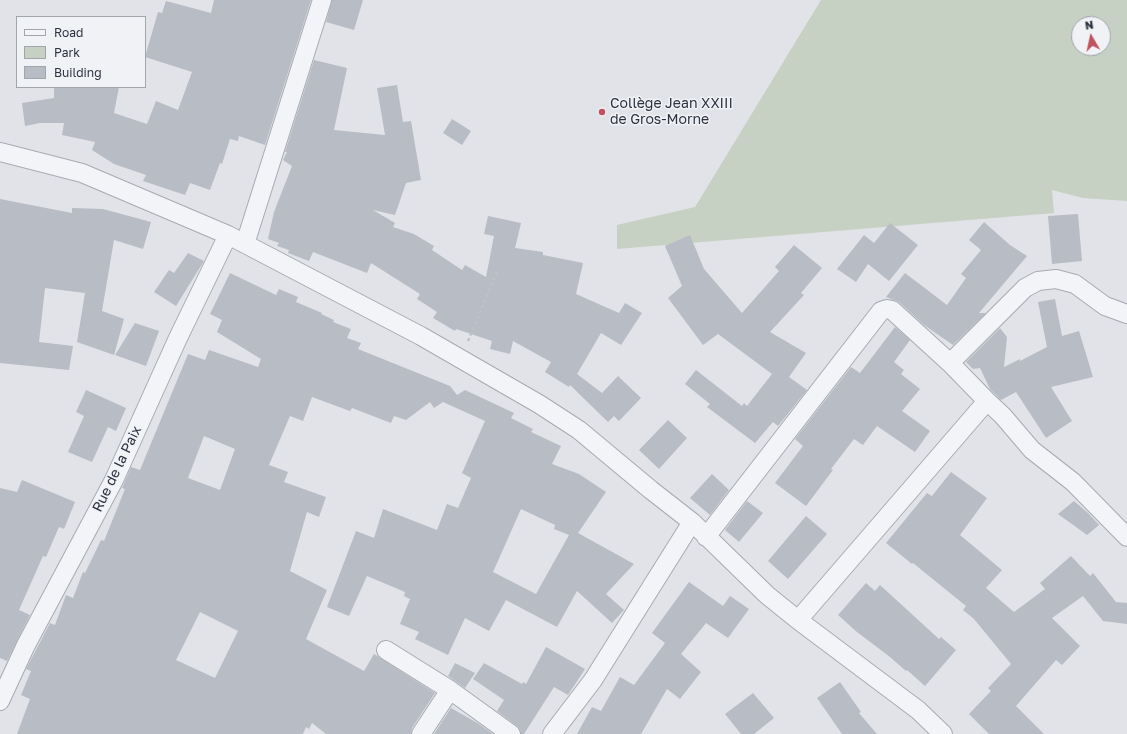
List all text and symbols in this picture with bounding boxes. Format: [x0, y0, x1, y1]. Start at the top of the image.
legend [16, 16, 146, 88]
north arrow [1071, 16, 1111, 56]
text: N [1084, 18, 1094, 32]
text: Road [54, 25, 83, 40]
text: Park [54, 45, 80, 60]
text: Building [54, 65, 102, 80]
place label: Collège Jean XXIII de Gros-Morne [610, 96, 733, 128]
marker: Collège Jean XXIII de Gros-Morne [597, 107, 607, 117]
street label: Rue de la Paix [89, 423, 145, 515]

